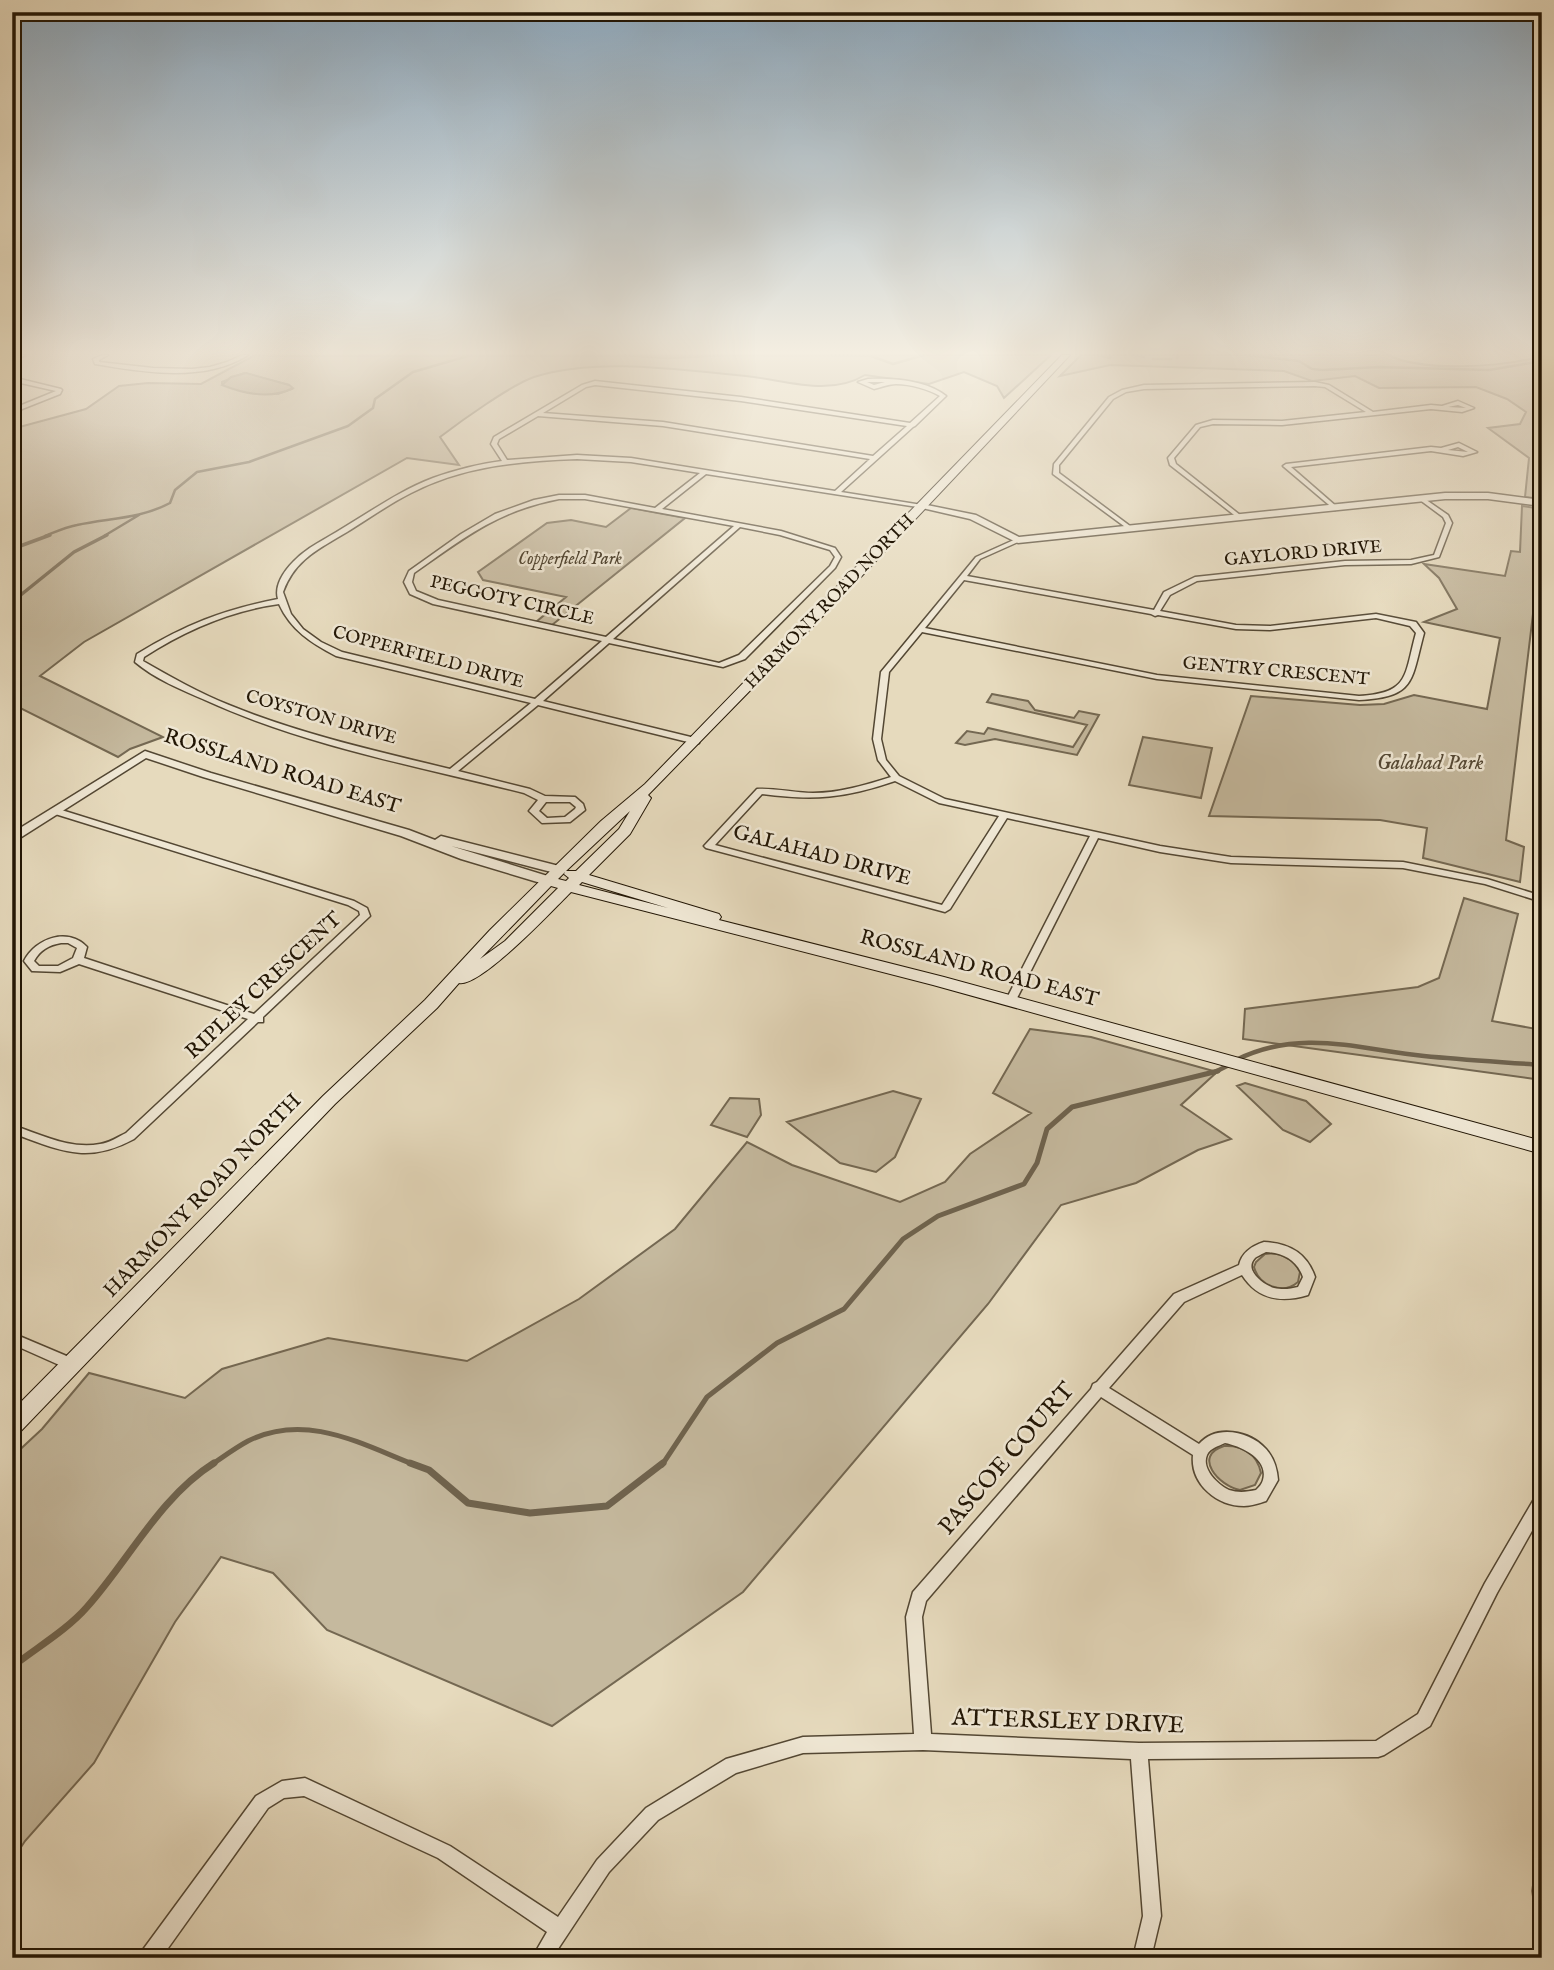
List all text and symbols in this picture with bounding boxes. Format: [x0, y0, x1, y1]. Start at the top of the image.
street label: HARMONY ROAD NORTH [740, 510, 920, 694]
street label: GAYLORD DRIVE [1223, 536, 1383, 572]
park label: Copperfield Park [518, 548, 622, 571]
street label: PEGGOTY CIRCLE [428, 571, 596, 631]
street label: COPPERFIELD DRIVE [330, 621, 526, 695]
street label: GENTRY CRESCENT [1182, 652, 1370, 692]
street label: COYSTON DRIVE [243, 685, 399, 751]
street label: ROSSLAND ROAD EAST [160, 723, 404, 821]
park label: Galahad Park [1377, 750, 1484, 777]
street label: GALAHAD DRIVE [730, 819, 914, 893]
street label: RIPLEY CRESCENT [180, 906, 348, 1066]
street label: ROSSLAND ROAD EAST [857, 924, 1102, 1014]
street label: HARMONY ROAD NORTH [98, 1088, 308, 1304]
street label: PASCOE COURT [932, 1376, 1082, 1542]
street label: ATTERSLEY DRIVE [950, 1702, 1185, 1742]

